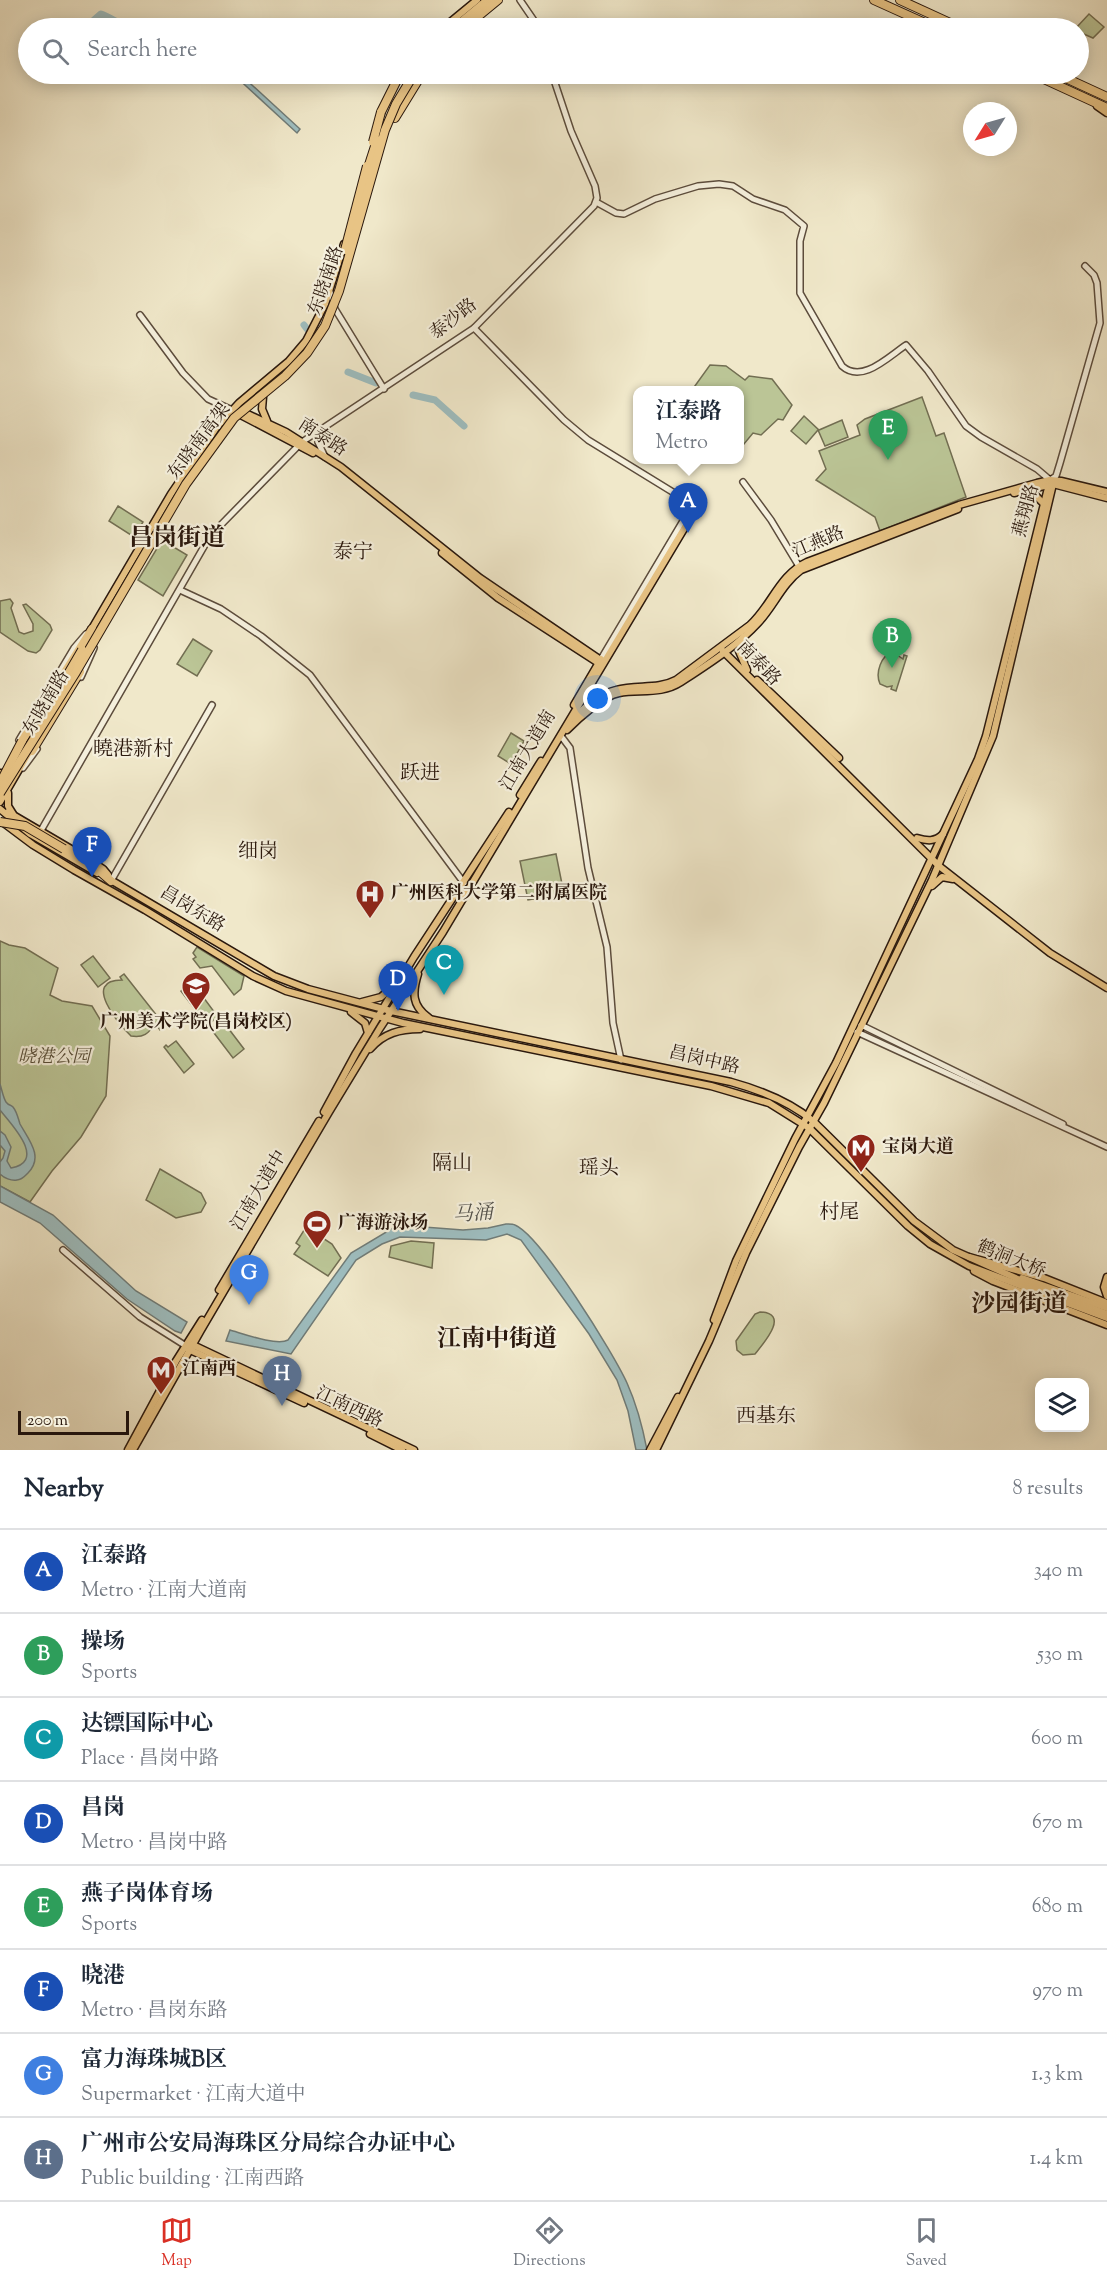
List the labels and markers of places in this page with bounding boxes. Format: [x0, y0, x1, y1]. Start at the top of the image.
pin: E [868, 410, 908, 460]
pin: A [668, 484, 708, 533]
pin: B [872, 618, 912, 668]
pin: F [72, 828, 112, 877]
hospital icon: 广州医科大学第二附属医院 [354, 878, 386, 920]
place label: 广州医科大学第二附属医院 [391, 881, 607, 907]
pin: C [424, 946, 464, 995]
pin: D [378, 962, 418, 1011]
school or university icon: 广州美术学院(昌岗校区) [180, 970, 212, 1012]
place label: 广州美术学院(昌岗校区) [100, 1010, 292, 1036]
metro station icon: 宝岗大道 [845, 1132, 877, 1174]
place label: 宝岗大道 [882, 1135, 954, 1161]
sports icon: 广海游泳场 [301, 1208, 333, 1250]
place label: 广海游泳场 [338, 1211, 428, 1237]
pin: G [230, 1256, 268, 1305]
metro station icon: 江南西 [145, 1354, 177, 1396]
pin: H [262, 1356, 302, 1406]
place label: 江南西 [182, 1357, 236, 1383]

